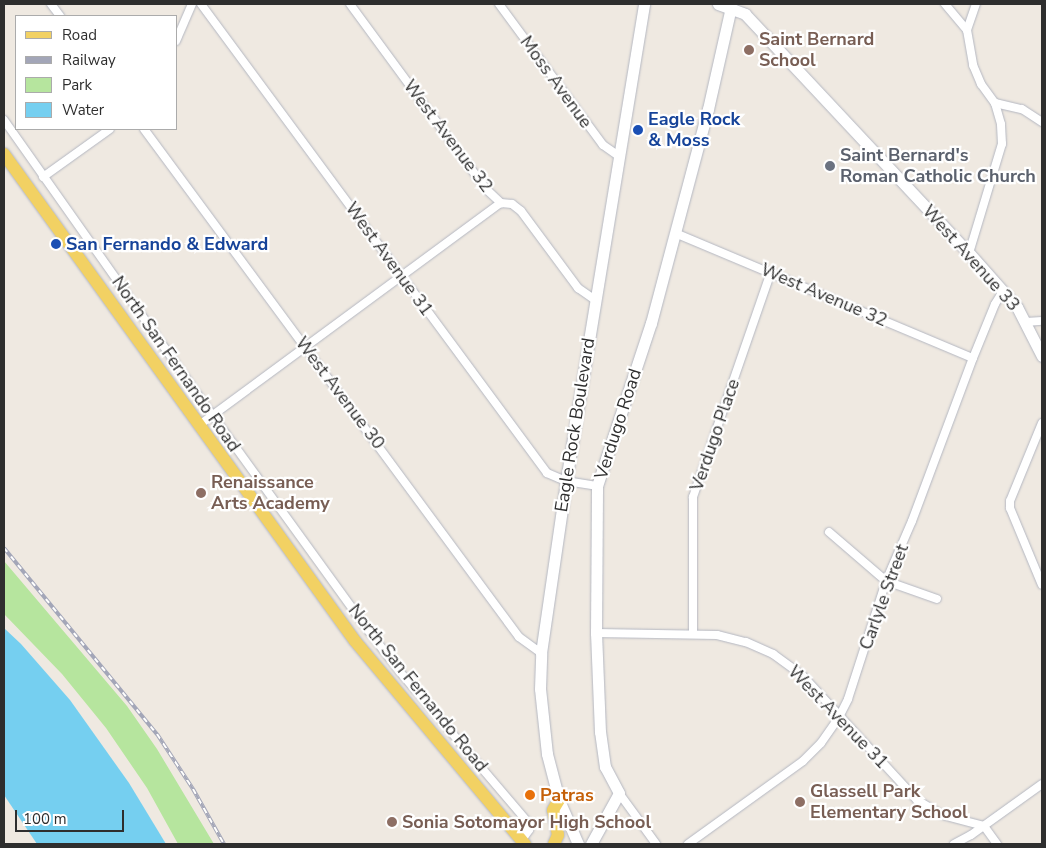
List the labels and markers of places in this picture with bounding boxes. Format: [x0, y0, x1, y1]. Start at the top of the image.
place label: Saint Bernard School [759, 29, 874, 72]
marker: Saint Bernard School [743, 44, 755, 56]
place label: Eagle Rock & Moss [648, 109, 740, 152]
marker: Eagle Rock & Moss [632, 124, 644, 136]
place label: Saint Bernard's Roman Catholic Church [840, 145, 1036, 188]
marker: Saint Bernard's Roman Catholic Church [824, 160, 836, 172]
place label: San Fernando & Edward [66, 233, 268, 255]
marker: San Fernando & Edward [50, 238, 62, 250]
place label: Renaissance Arts Academy [211, 472, 330, 514]
marker: Renaissance Arts Academy [195, 487, 207, 499]
place label: Glassell Park Elementary School [810, 781, 968, 824]
place label: Patras [540, 784, 594, 806]
marker: Patras [524, 789, 536, 801]
marker: Glassell Park Elementary School [794, 796, 806, 808]
place label: Sonia Sotomayor High School [402, 811, 651, 833]
marker: Sonia Sotomayor High School [386, 816, 398, 828]

